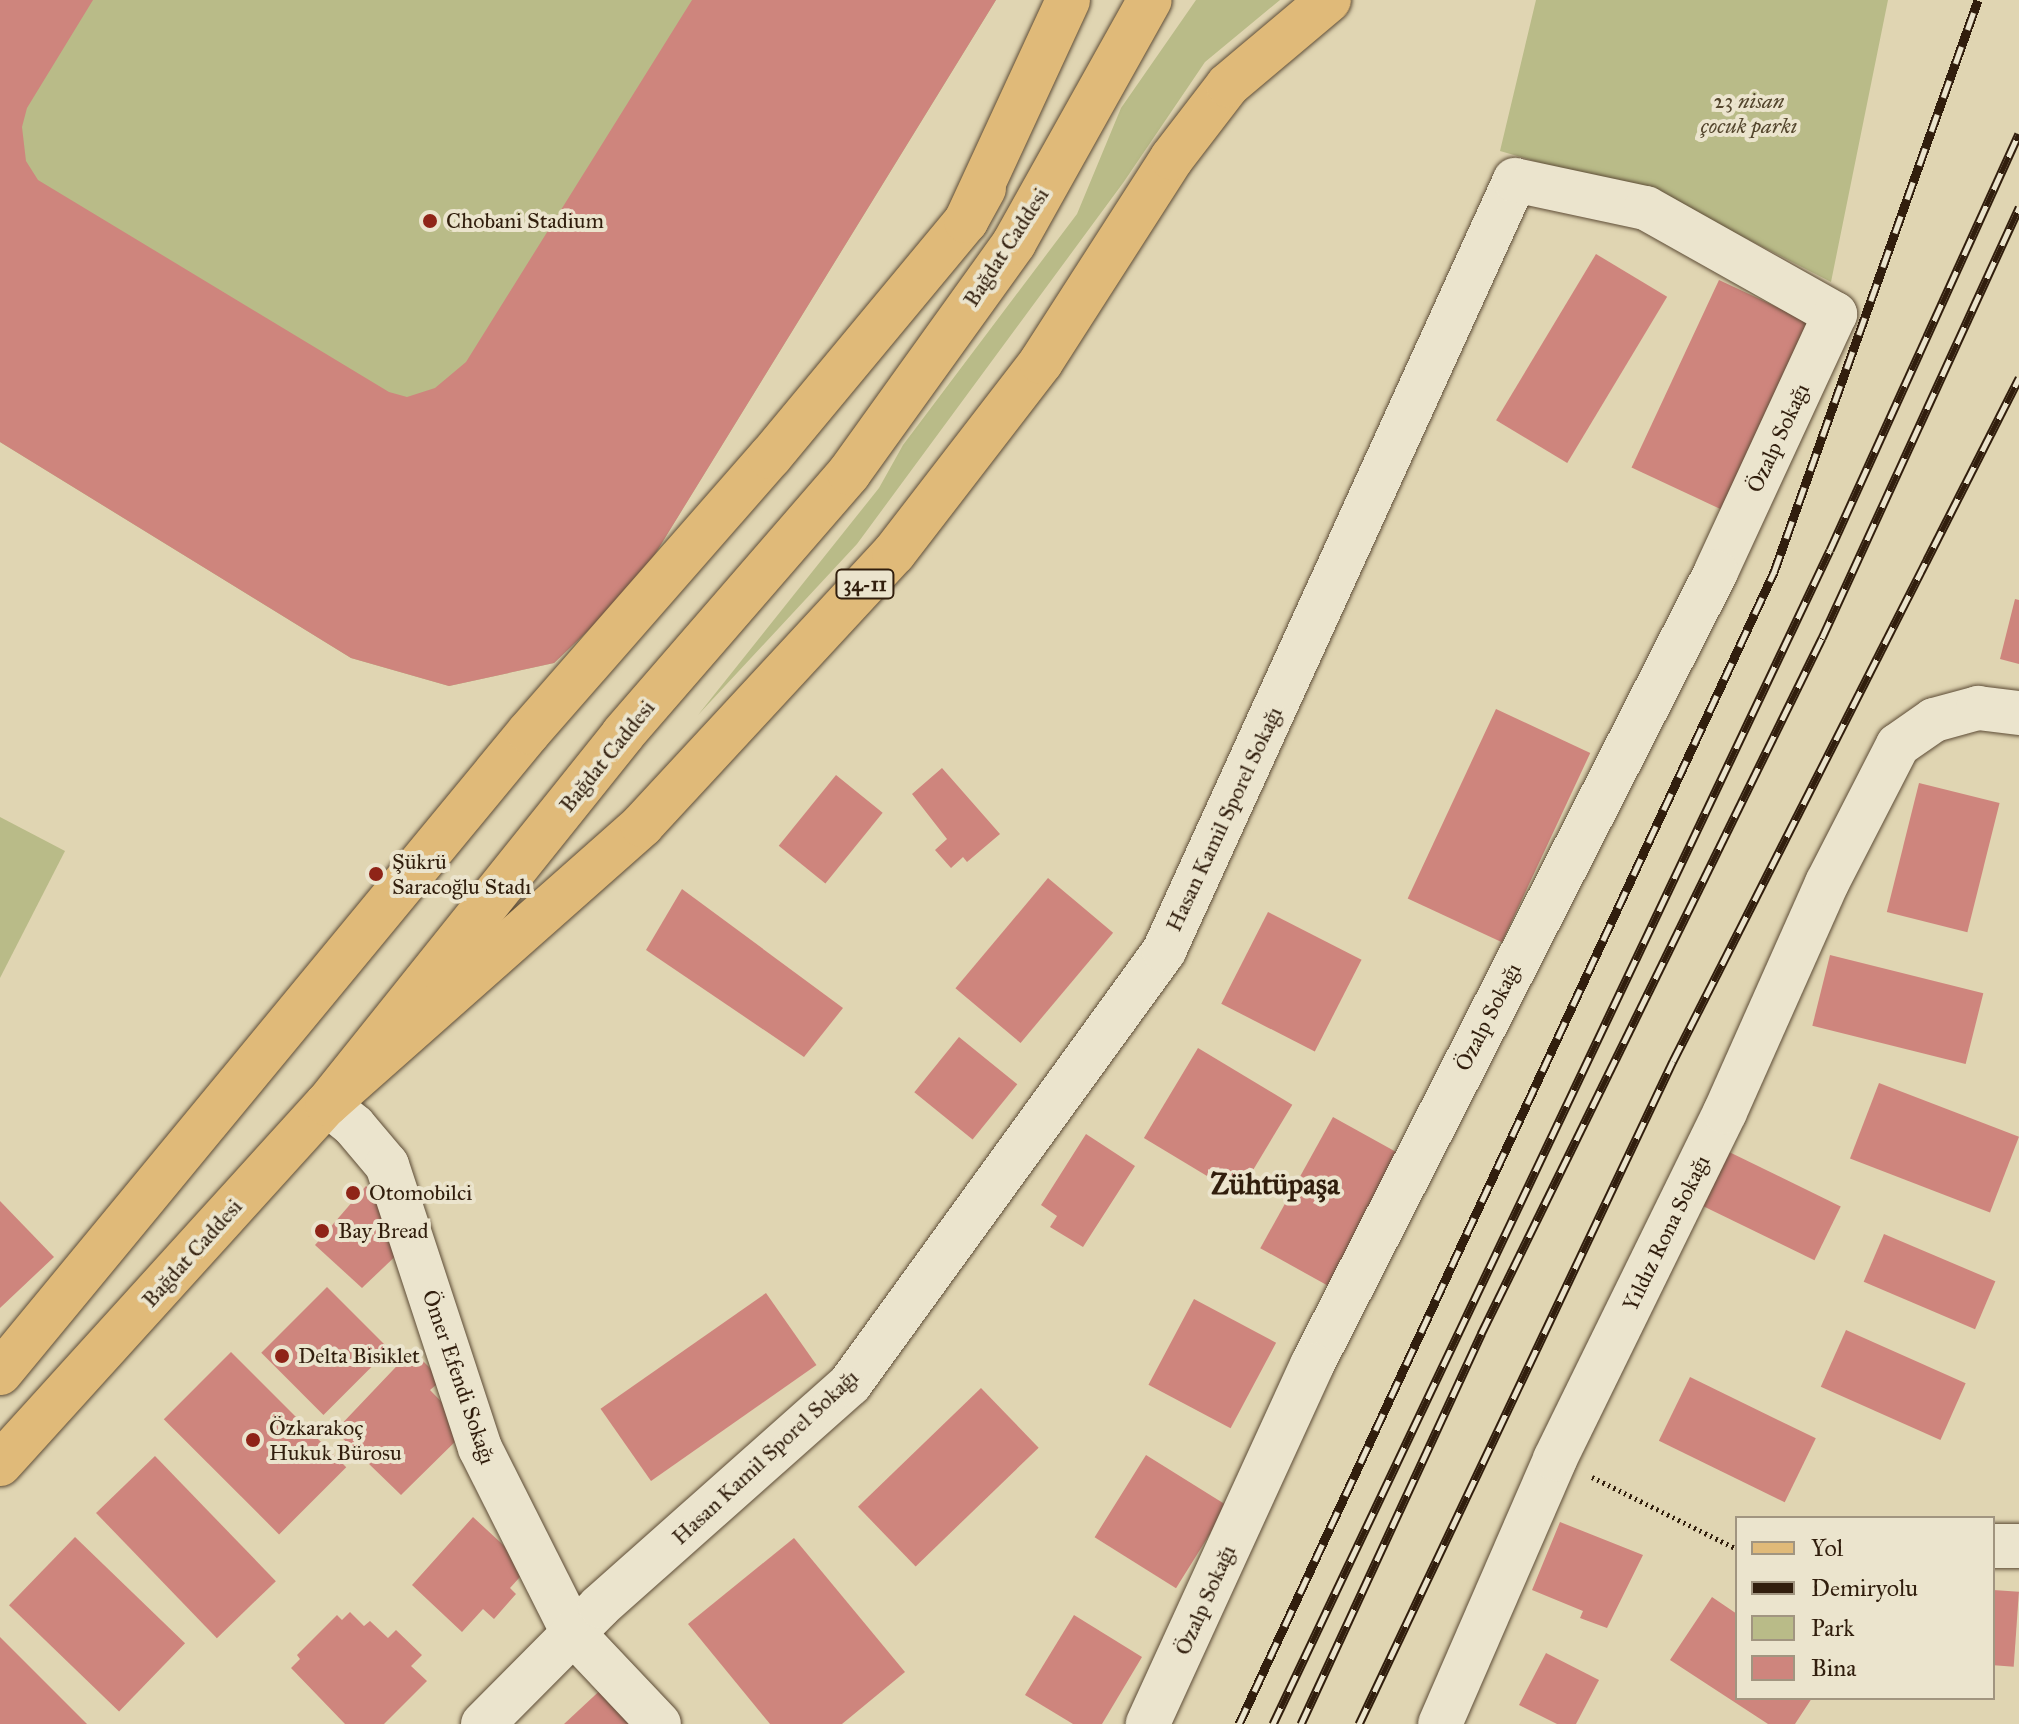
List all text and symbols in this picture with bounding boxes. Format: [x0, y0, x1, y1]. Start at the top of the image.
park label: 23 nisan çocuk parkı [1701, 87, 1797, 138]
street label: Bağdat Caddesi [958, 183, 1054, 311]
place label: Chobani Stadium [446, 208, 604, 234]
marker: Chobani Stadium [421, 212, 439, 230]
street label: Özalp Sokağı [1741, 379, 1815, 497]
road number: 34-11 [835, 568, 895, 600]
street label: Bağdat Caddesi [554, 695, 660, 817]
street label: Hasan Kamil Sporel Sokağı [1160, 702, 1288, 936]
place label: Şükrü Saracoğlu Stadı [392, 848, 531, 900]
marker: Şükrü Saracoğlu Stadı [367, 865, 385, 883]
street label: Özalp Sokağı [1450, 959, 1526, 1075]
street label: Yıldız Rona Sokağı [1617, 1151, 1715, 1315]
district label: Zühtüpaşa [1210, 1166, 1340, 1202]
place label: Otomobilci [369, 1180, 472, 1206]
marker: Otomobilci [344, 1184, 362, 1202]
street label: Bağdat Caddesi [137, 1193, 247, 1313]
place label: Bay Bread [338, 1218, 429, 1244]
marker: Bay Bread [313, 1222, 331, 1240]
street label: Ömer Efendi Sokağı [417, 1286, 501, 1468]
place label: Delta Bisiklet [298, 1343, 420, 1369]
marker: Delta Bisiklet [273, 1347, 291, 1365]
street label: Hasan Kamil Sporel Sokağı [666, 1364, 864, 1550]
place label: Özkarakoç Hukuk Bürosu [269, 1414, 402, 1466]
marker: Özkarakoç Hukuk Bürosu [244, 1431, 262, 1449]
legend [1735, 1516, 1995, 1700]
text: Yol [1811, 1533, 1843, 1563]
street label: Özalp Sokağı [1169, 1541, 1241, 1659]
text: Demiryolu [1811, 1573, 1918, 1603]
text: Park [1811, 1613, 1854, 1643]
text: Bina [1811, 1653, 1857, 1683]

